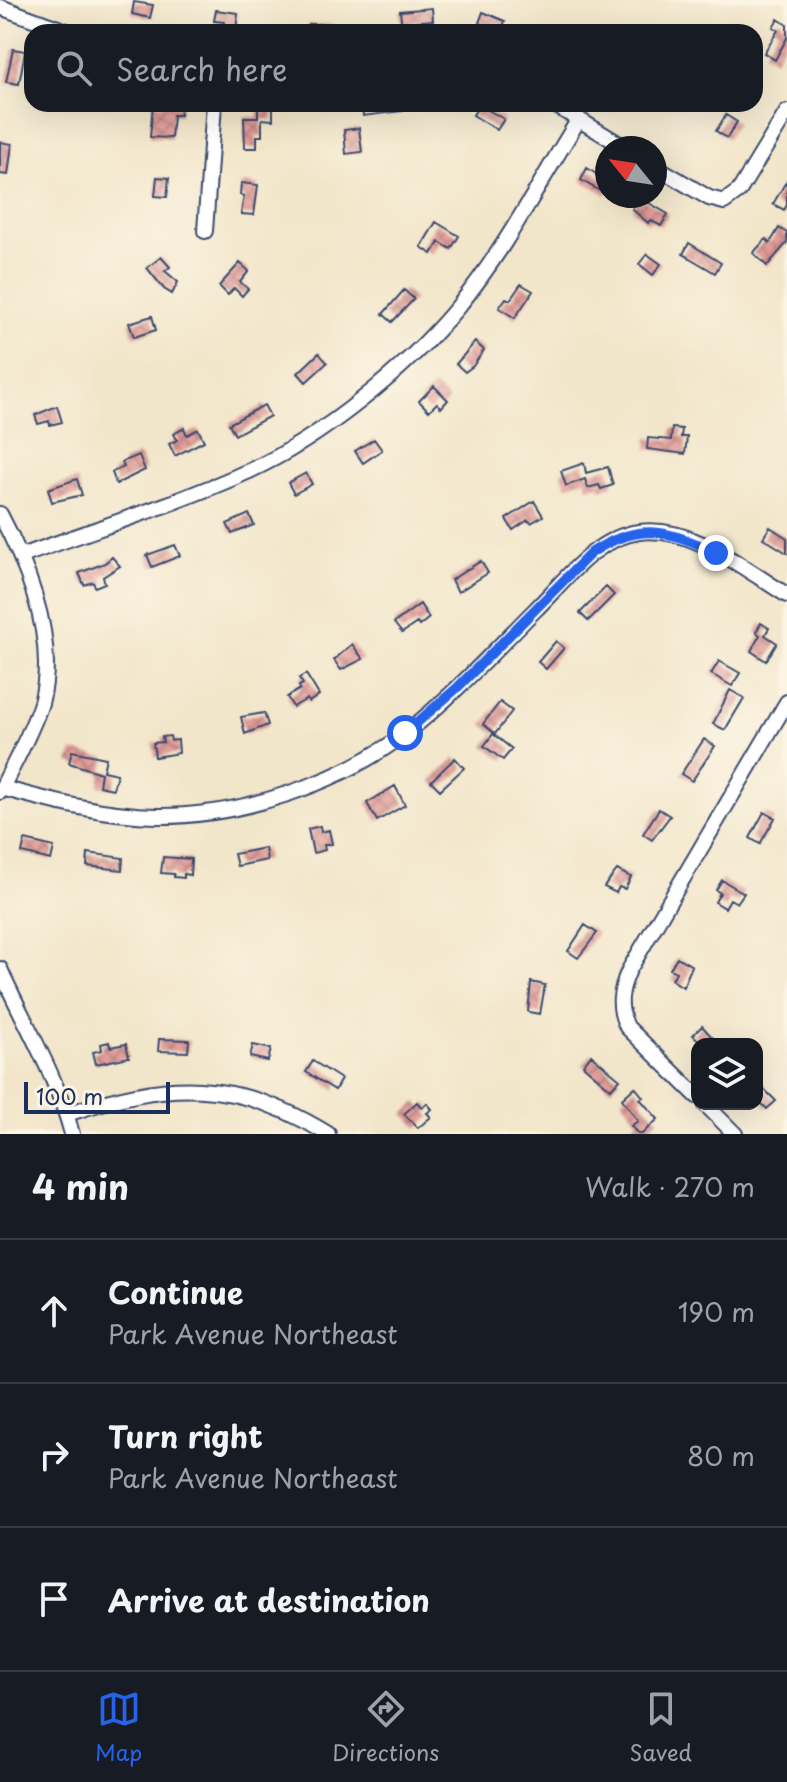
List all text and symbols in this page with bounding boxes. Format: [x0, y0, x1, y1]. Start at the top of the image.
search box [24, 24, 763, 112]
icon: search [52, 46, 96, 90]
text: Search here [116, 46, 288, 91]
north arrow [595, 136, 667, 208]
route end [698, 535, 734, 571]
route start [387, 715, 423, 751]
map controls [691, 1038, 763, 1110]
button: layers [691, 1038, 763, 1110]
scale bar [24, 1078, 170, 1114]
text: 100 m [36, 1079, 103, 1112]
text: 4 min [32, 1160, 129, 1212]
text: Walk · 270 m [585, 1167, 755, 1206]
text: Continue [108, 1269, 243, 1314]
icon: ahead [32, 1289, 76, 1333]
text: 190 m [678, 1292, 755, 1331]
text: Park Avenue Northeast [108, 1314, 398, 1353]
text: Turn right [108, 1413, 263, 1458]
icon: right [32, 1433, 76, 1477]
text: 80 m [687, 1436, 755, 1475]
text: Park Avenue Northeast [108, 1458, 398, 1497]
icon: arrive [32, 1577, 76, 1621]
text: Arrive at destination [108, 1577, 430, 1622]
tab: Map [95, 1687, 142, 1768]
tab: Directions [332, 1687, 439, 1768]
tab: Saved [629, 1687, 692, 1768]

